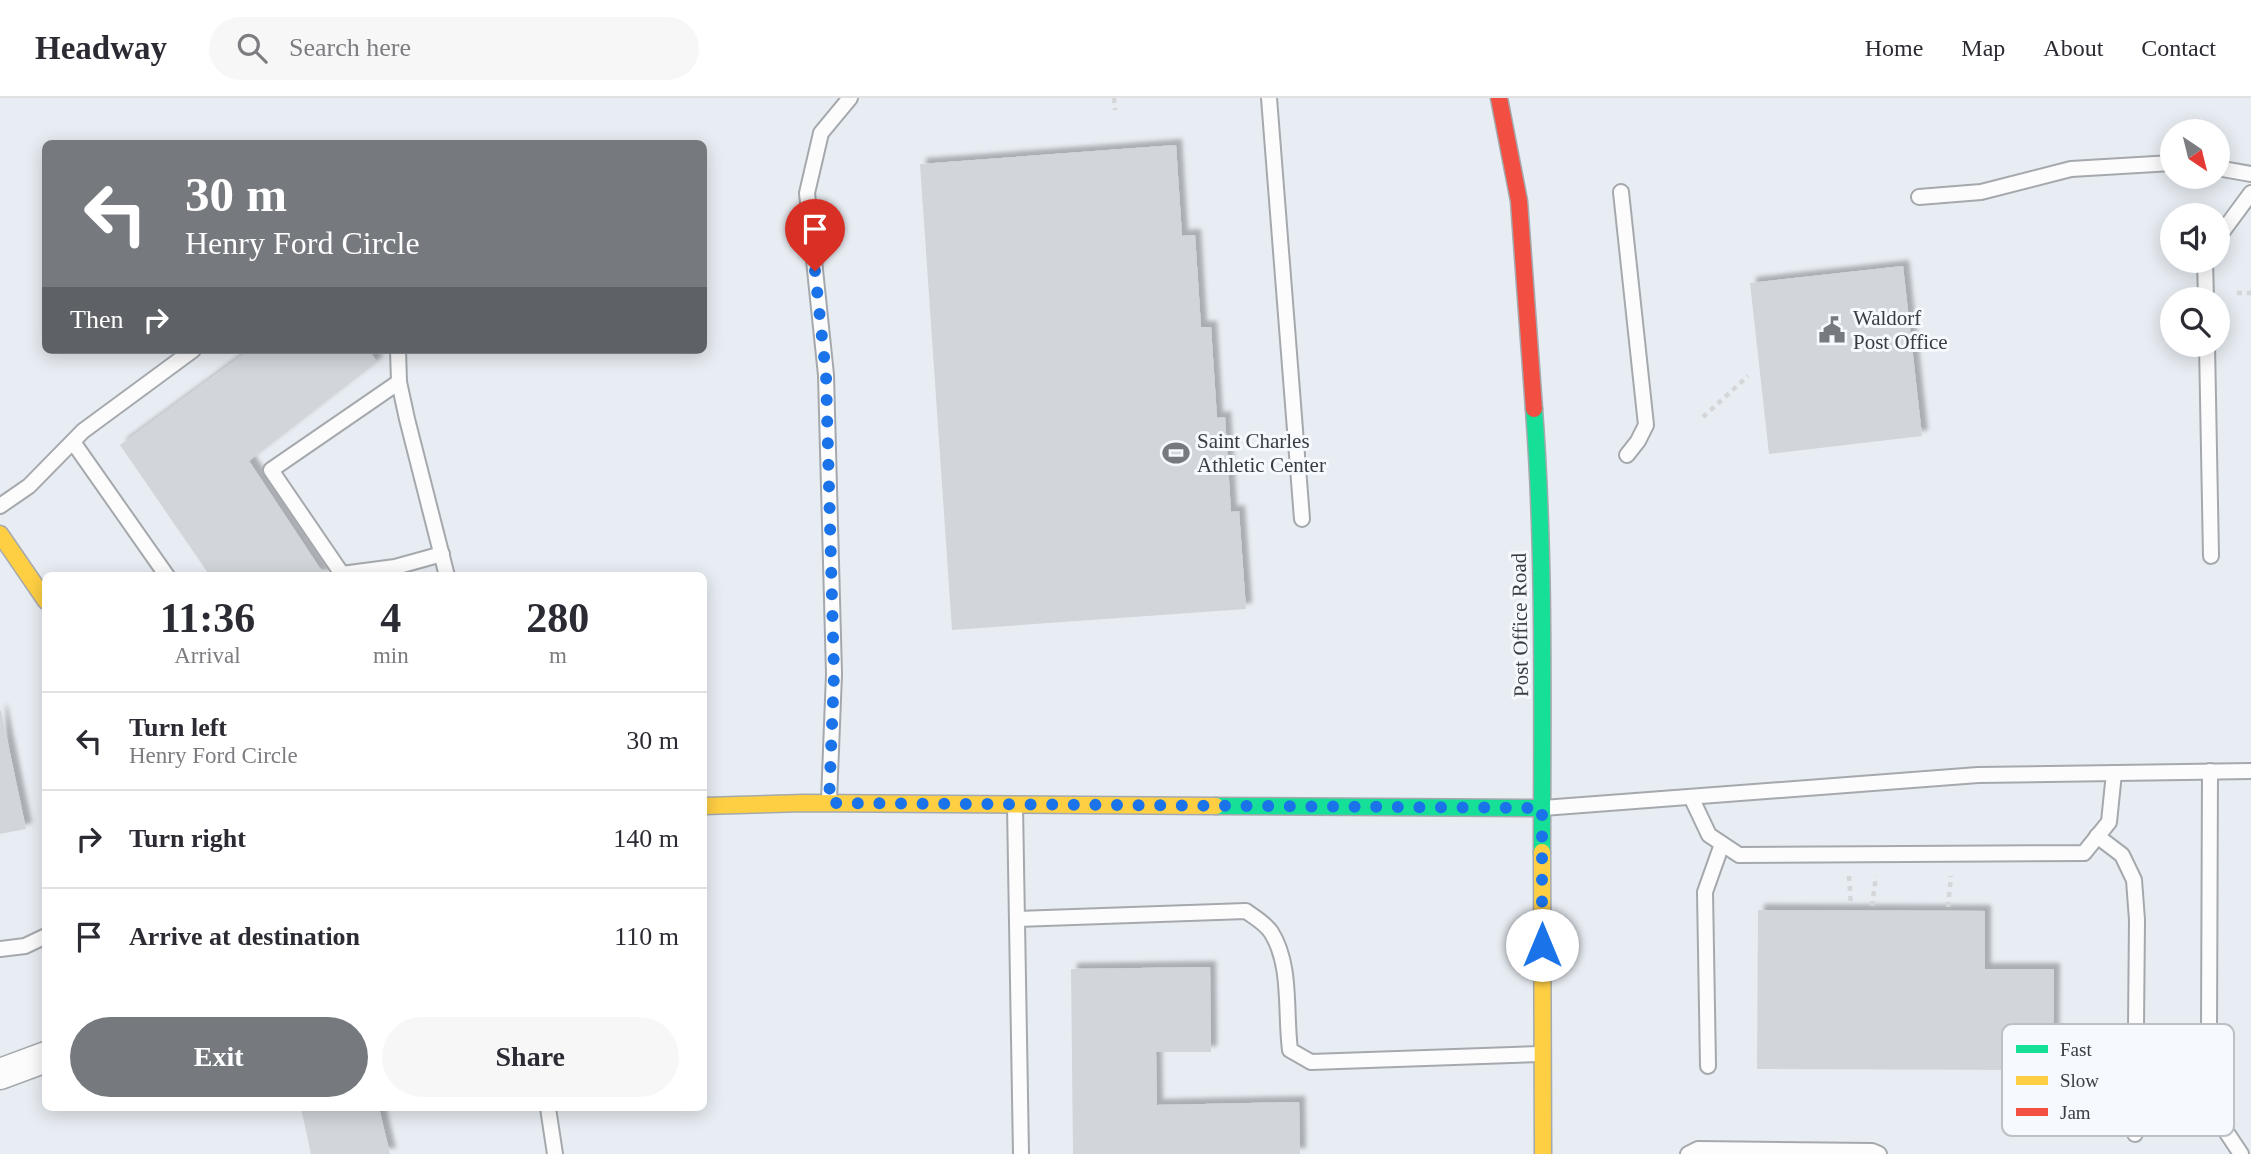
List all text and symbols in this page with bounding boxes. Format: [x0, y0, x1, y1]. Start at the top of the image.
search box [209, 17, 699, 80]
icon: search [233, 29, 271, 67]
text: Headway [35, 30, 167, 66]
text: Search here [289, 33, 411, 62]
text: Home [1865, 35, 1923, 61]
text: Map [1961, 35, 2005, 61]
text: About [2043, 35, 2103, 61]
text: Contact [2141, 35, 2216, 61]
north arrow [2160, 119, 2230, 189]
map controls [2160, 119, 2230, 357]
text: 30 m [185, 167, 287, 222]
icon: left [70, 168, 161, 259]
pin [785, 199, 845, 271]
button: sound [2160, 203, 2230, 273]
icon: arrive [796, 210, 834, 248]
text: Henry Ford Circle [185, 225, 420, 261]
button: search [2160, 287, 2230, 357]
icon: right [137, 301, 175, 339]
text: Then [70, 305, 123, 334]
place label: Waldorf Post Office [1853, 306, 1948, 354]
public building icon: Waldorf Post Office [1817, 315, 1847, 345]
place label: Saint Charles Athletic Center [1197, 429, 1326, 477]
sports icon: Saint Charles Athletic Center [1161, 438, 1191, 468]
street label: Post Office Road [1507, 552, 1533, 697]
text: 11:36 [160, 595, 255, 641]
text: 4 [380, 595, 401, 641]
text: 280 [526, 595, 589, 641]
text: Arrival [174, 643, 241, 668]
text: min [373, 643, 409, 668]
text: m [549, 643, 567, 668]
text: Turn left [129, 713, 227, 742]
icon: left [70, 722, 108, 760]
text: 30 m [626, 726, 679, 755]
text: Henry Ford Circle [129, 743, 298, 768]
icon: right [70, 820, 108, 858]
text: Turn right [129, 824, 246, 853]
text: 140 m [613, 824, 679, 853]
position arrow [1505, 908, 1579, 982]
icon: arrive [70, 918, 108, 956]
text: Arrive at destination [129, 922, 360, 951]
text: 110 m [614, 922, 679, 951]
button: Exit [70, 1017, 368, 1097]
button: Share [382, 1017, 679, 1097]
legend [2002, 1024, 2234, 1136]
text: Fast [2060, 1039, 2092, 1060]
text: Slow [2060, 1070, 2099, 1091]
text: Jam [2060, 1102, 2091, 1123]

